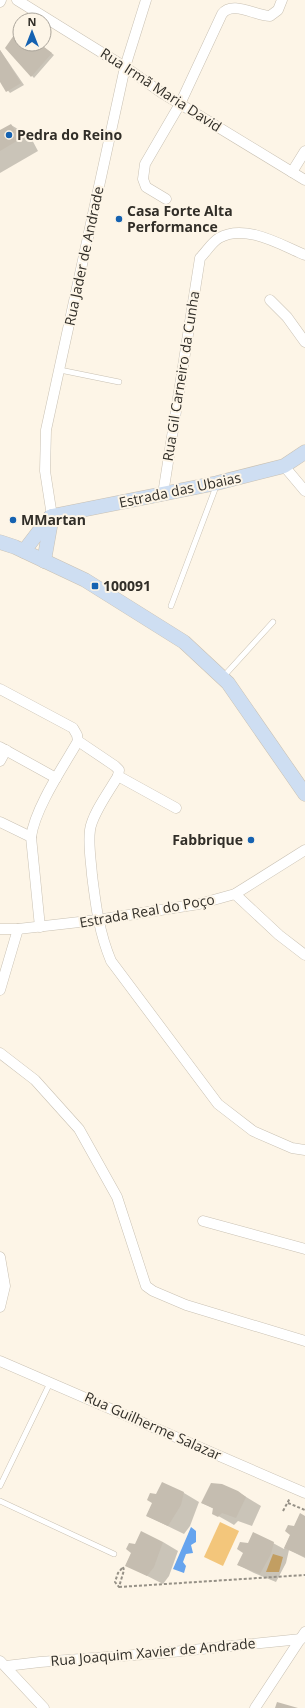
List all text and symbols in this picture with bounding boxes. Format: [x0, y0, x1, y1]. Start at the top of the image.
north arrow [12, 12, 52, 52]
text: N [28, 14, 36, 29]
street label: Rua Irmã Maria David [97, 43, 225, 136]
place label: Pedra do Reino [17, 125, 123, 144]
marker: Pedra do Reino [4, 130, 14, 140]
street label: Rua Jader de Andrade [59, 184, 108, 327]
place label: Casa Forte Alta Performance [127, 201, 233, 236]
marker: Casa Forte Alta Performance [114, 214, 124, 224]
street label: Rua Gil Carneiro da Cunha [158, 290, 203, 462]
street label: Estrada das Ubaias [117, 467, 243, 512]
place label: MMartan [21, 510, 86, 529]
marker: MMartan [8, 515, 18, 525]
place label: 100091 [103, 576, 151, 595]
marker: 100091 [90, 581, 100, 591]
place label: Fabbrique [172, 830, 243, 849]
marker: Fabbrique [246, 835, 256, 845]
street label: Estrada Real do Poço [78, 889, 216, 932]
street label: Rua Guilherme Salazar [82, 1387, 225, 1464]
street label: Rua Joaquim Xavier de Andrade [50, 1633, 256, 1670]

